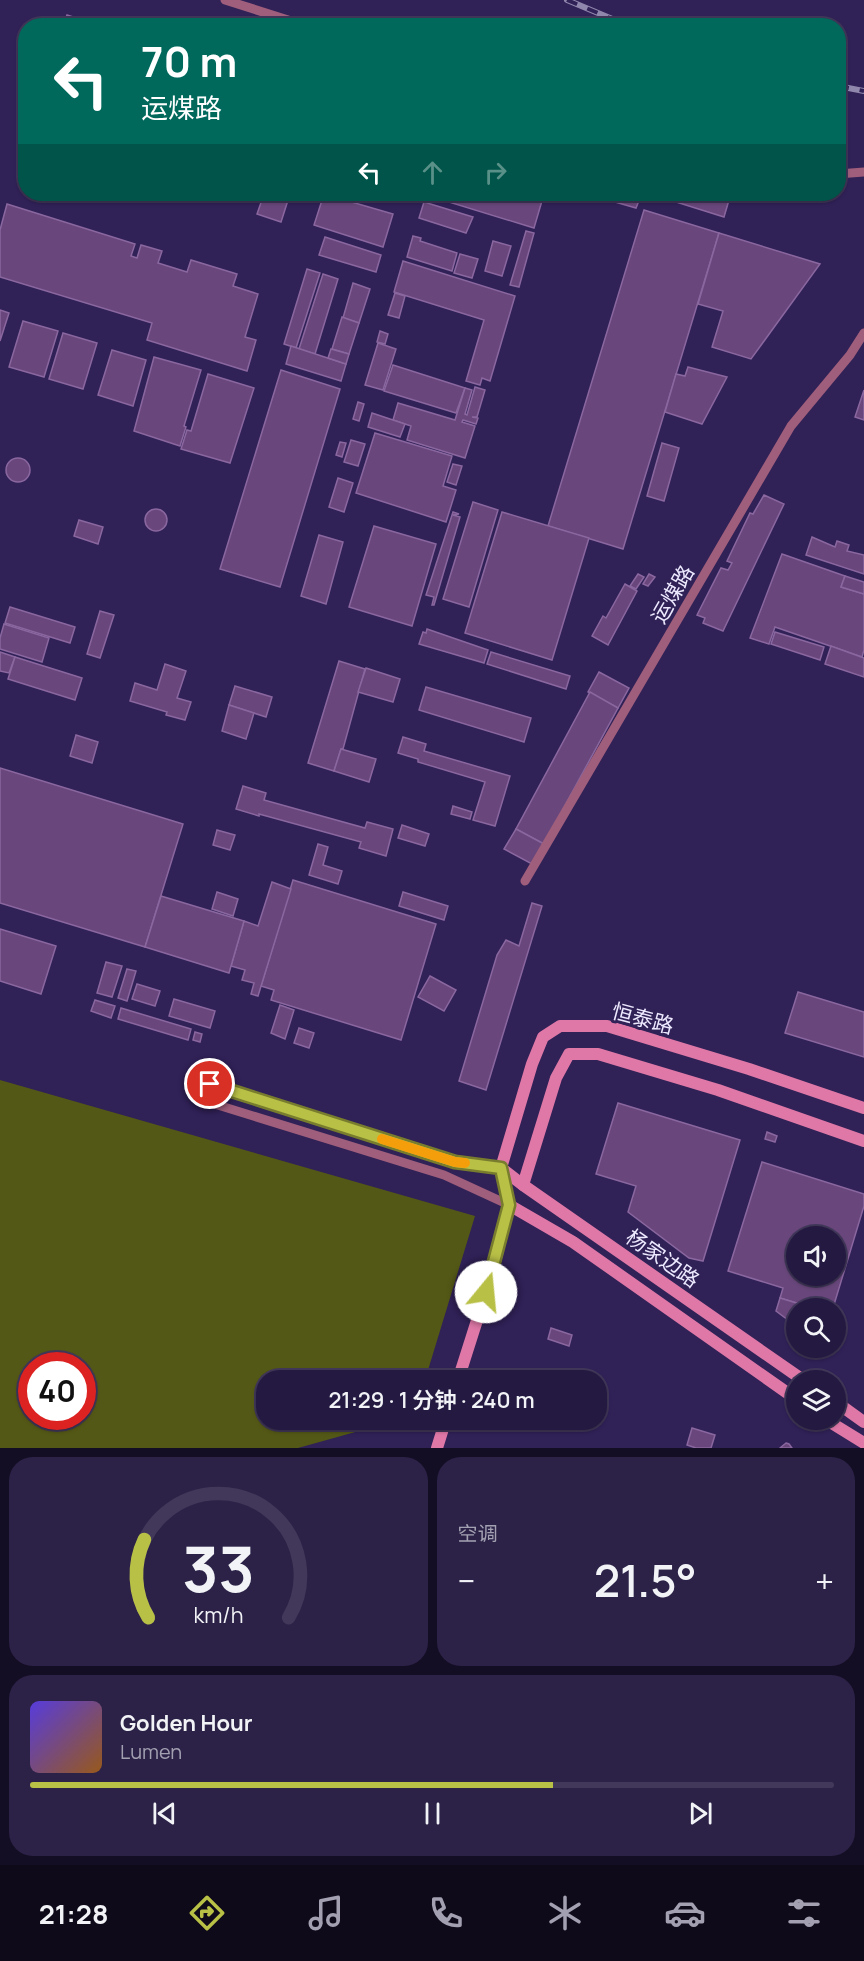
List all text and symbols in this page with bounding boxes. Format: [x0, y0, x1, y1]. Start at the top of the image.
text: 70 m [141, 32, 237, 90]
icon: left [42, 42, 120, 120]
text: 运煤路 [141, 89, 222, 126]
icon: left [353, 156, 386, 189]
icon: ahead [416, 156, 449, 189]
icon: right [479, 156, 512, 189]
street label: 运煤路 [644, 560, 700, 628]
street label: 恒泰路 [609, 996, 677, 1040]
pin [184, 1058, 235, 1109]
icon: arrive [193, 1067, 226, 1100]
street label: 杨家边路 [621, 1222, 705, 1294]
map controls [786, 1226, 846, 1430]
button: sound [786, 1226, 846, 1286]
position arrow [454, 1260, 518, 1324]
button: search [786, 1298, 846, 1358]
speed limit sign: 40 [18, 1352, 96, 1430]
button: layers [786, 1370, 846, 1430]
text: 21:29 · 1 分钟 · 240 m [328, 1385, 535, 1415]
text: 空调 [458, 1520, 498, 1547]
text: 33 [182, 1525, 255, 1611]
text: 21.5° [594, 1549, 697, 1611]
text: − [458, 1558, 475, 1603]
text: + [815, 1558, 834, 1603]
text: km/h [193, 1601, 243, 1630]
text: Golden Hour [120, 1708, 253, 1738]
text: Lumen [120, 1738, 182, 1765]
icon: previous [148, 1797, 181, 1830]
icon: pause [416, 1797, 449, 1830]
icon: next [684, 1797, 717, 1830]
icon: directions [186, 1892, 228, 1934]
icon: music [305, 1892, 347, 1934]
icon: phone [425, 1892, 467, 1934]
icon: climate [544, 1892, 586, 1934]
icon: car [664, 1892, 706, 1934]
icon: filters [783, 1892, 825, 1934]
text: 21:28 [39, 1895, 109, 1932]

